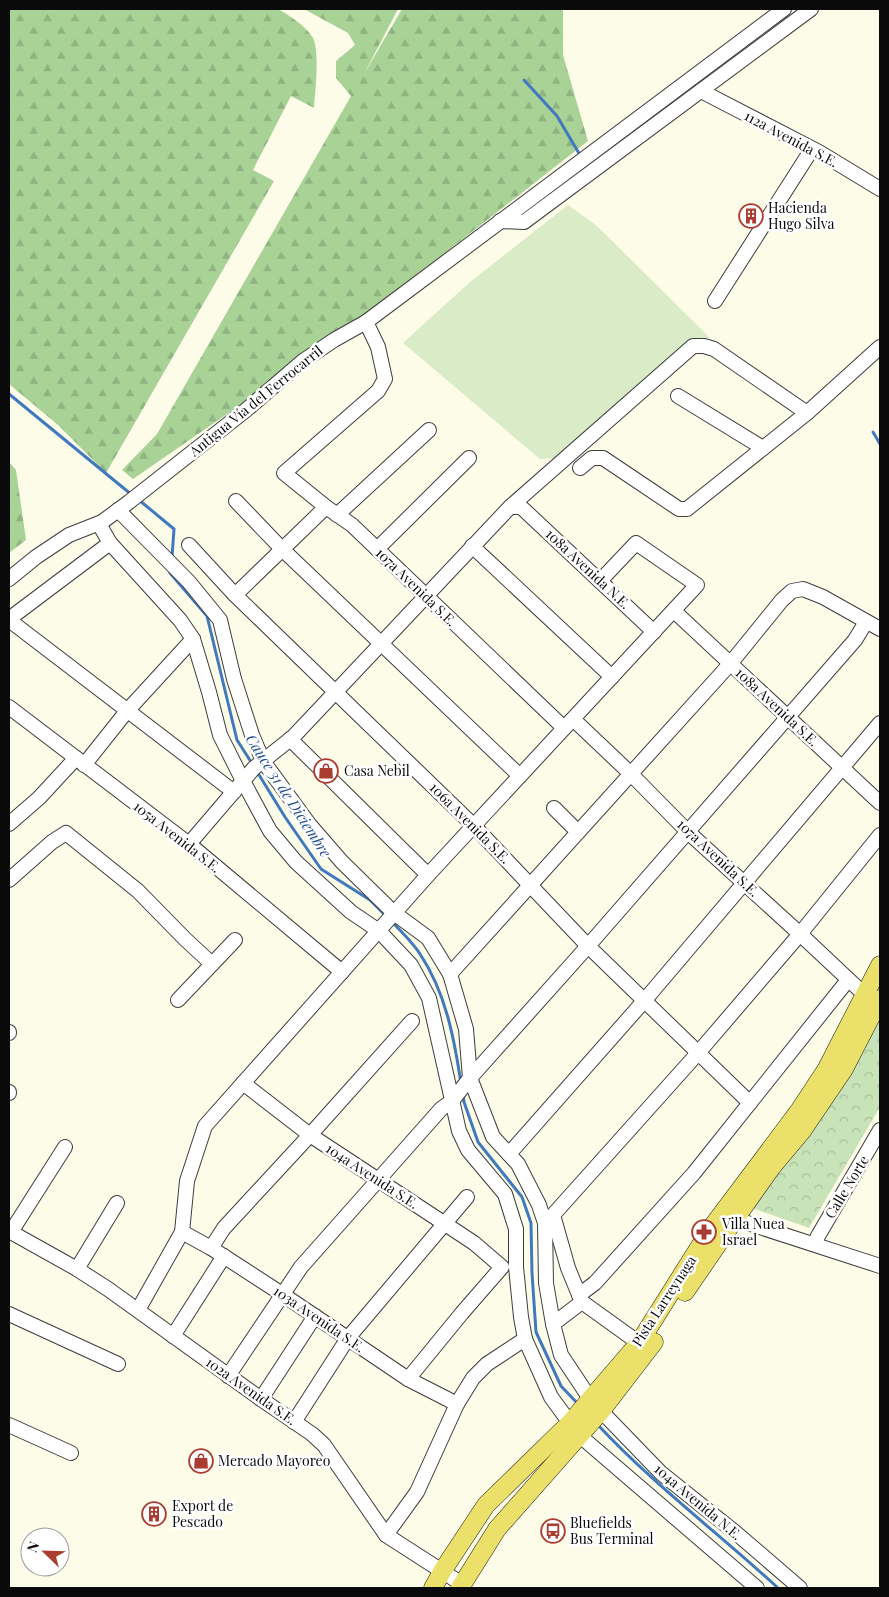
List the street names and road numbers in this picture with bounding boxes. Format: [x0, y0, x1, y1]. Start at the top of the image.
street label: 112a Avenida S.E. [741, 106, 841, 171]
street label: Antigua Vía del Ferrocarril [184, 341, 326, 461]
street label: 108a Avenida N.E. [542, 524, 635, 613]
street label: 107a Avenida S.E. [372, 543, 461, 630]
street label: 108a Avenida S.E. [732, 663, 823, 750]
street label: 106a Avenida S.E. [426, 778, 515, 867]
street label: 105a Avenida S.E. [130, 797, 225, 877]
street label: 107a Avenida S.E. [673, 815, 763, 901]
street label: 104a Avenida S.E. [322, 1138, 422, 1213]
street label: Calle Norte [820, 1152, 873, 1222]
street label: Pista Larreynaga [627, 1252, 700, 1350]
street label: 103a Avenida S.E. [270, 1281, 369, 1356]
street label: 102a Avenida S.E. [202, 1352, 300, 1429]
street label: 104a Avenida N.E. [650, 1459, 746, 1544]

